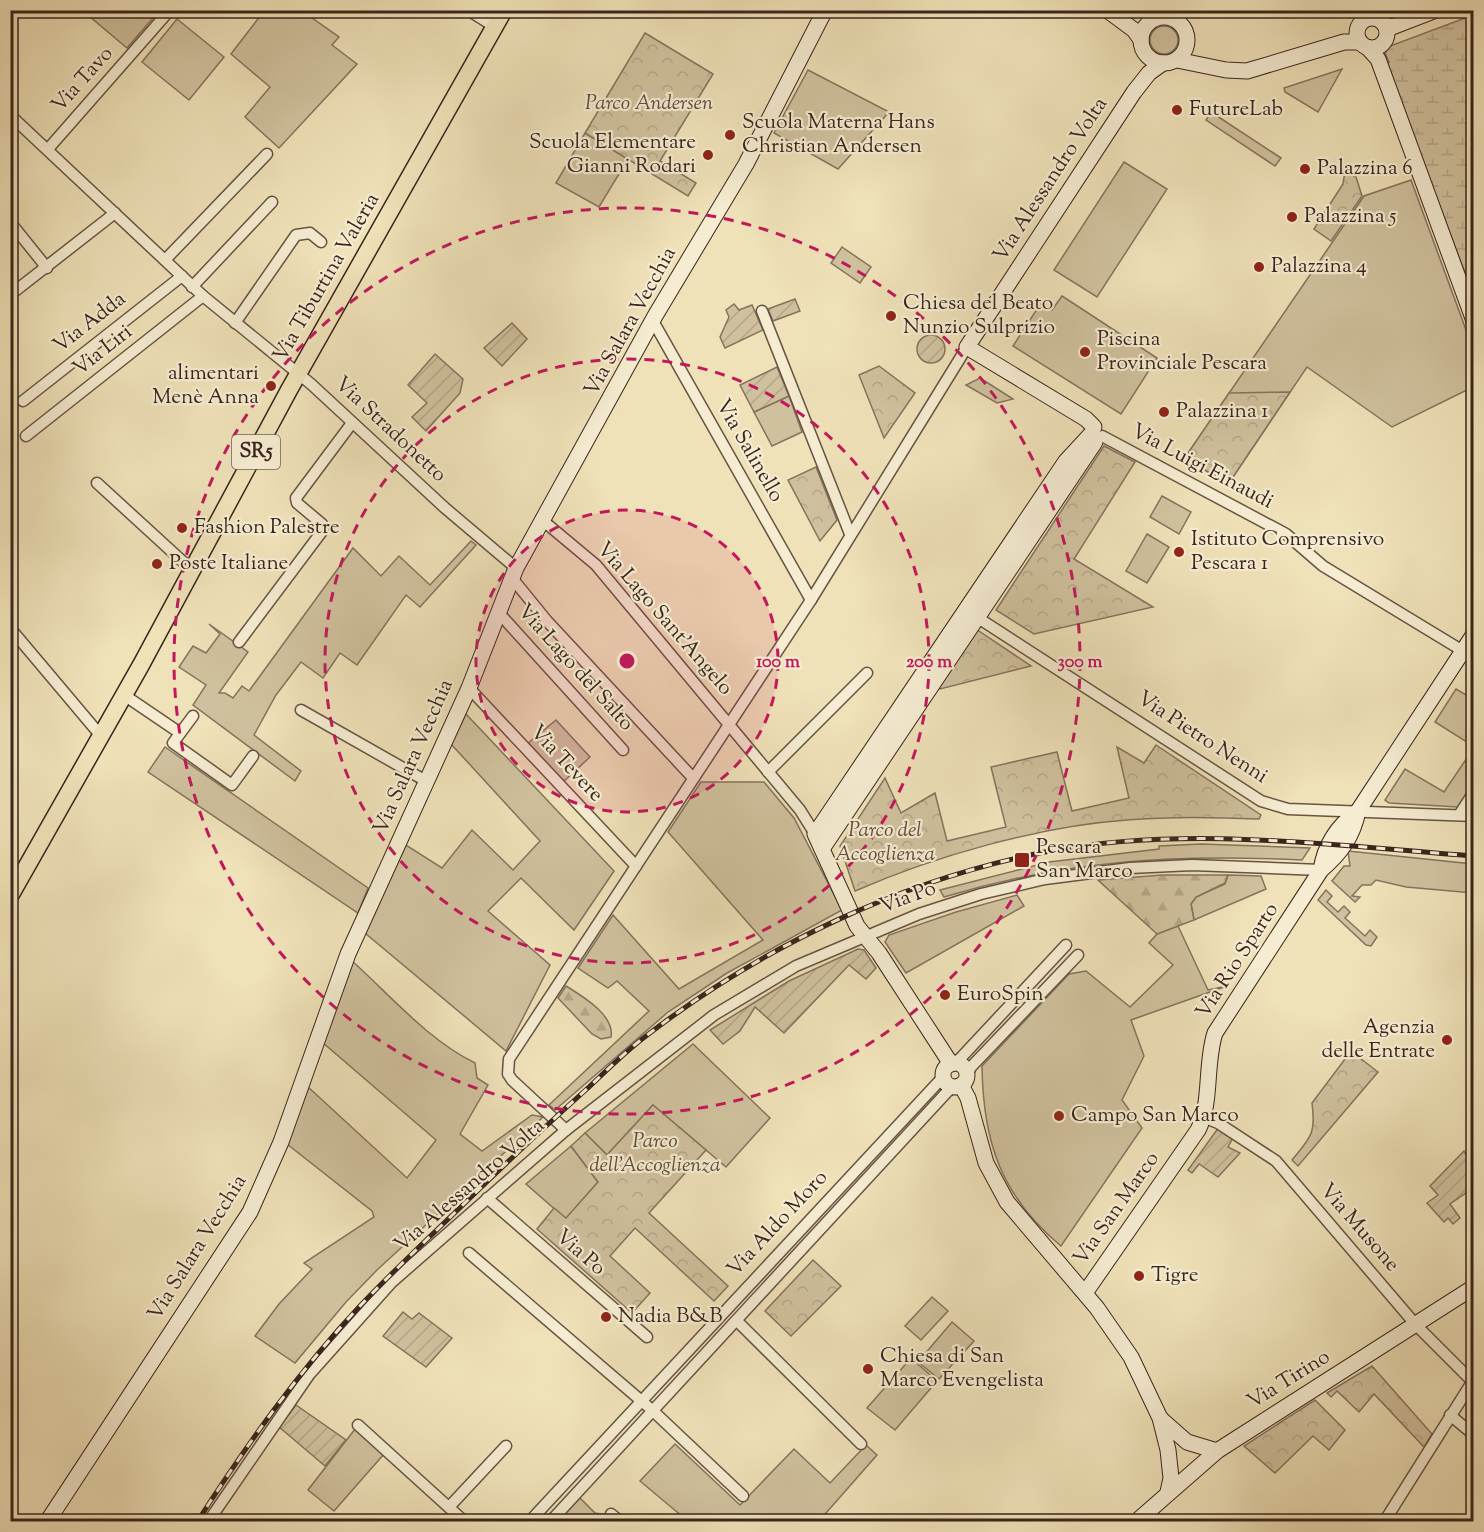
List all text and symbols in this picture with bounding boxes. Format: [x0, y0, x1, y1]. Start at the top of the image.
street label: Via Tavo [45, 40, 121, 120]
park label: Parco Andersen [585, 89, 713, 119]
street label: Via Alessandro Volta [986, 91, 1116, 268]
place label: FutureLab [1189, 95, 1283, 125]
marker: FutureLab [1170, 103, 1184, 117]
place label: Scuola Materna Hans Christian Andersen [742, 108, 935, 162]
place label: Scuola Elementare Gianni Rodari [529, 128, 696, 182]
marker: Scuola Materna Hans Christian Andersen [723, 128, 737, 142]
marker: Scuola Elementare Gianni Rodari [701, 148, 715, 162]
place label: Palazzina 6 [1317, 154, 1413, 184]
marker: Palazzina 6 [1298, 162, 1312, 176]
street label: Via Tiburtina Valeria [266, 188, 388, 368]
place label: Palazzina 5 [1304, 202, 1396, 232]
marker: Palazzina 5 [1285, 210, 1299, 224]
street label: Via Salara Vecchia [577, 241, 685, 402]
place label: Palazzina 4 [1271, 252, 1367, 282]
marker: Palazzina 4 [1252, 260, 1266, 274]
street label: Via Adda [47, 285, 133, 361]
place label: Chiesa del Beato Nunzio Sulprizio [903, 289, 1055, 343]
marker: Chiesa del Beato Nunzio Sulprizio [884, 309, 898, 323]
street label: Via Liri [67, 318, 139, 384]
place label: Piscina Provinciale Pescara [1097, 325, 1267, 379]
marker: Piscina Provinciale Pescara [1078, 345, 1092, 359]
place label: alimentari Menè Anna [152, 359, 259, 413]
street label: Via Stradonetto [327, 370, 453, 490]
marker: alimentari Menè Anna [264, 379, 278, 393]
street label: Via Salinello [707, 394, 791, 508]
place label: Palazzina 1 [1176, 397, 1268, 427]
marker: Palazzina 1 [1157, 405, 1171, 419]
street label: Via Luigi Einaudi [1125, 417, 1279, 517]
road number: SR5 [232, 435, 280, 469]
place label: Fashion Palestre [194, 513, 340, 543]
marker: Fashion Palestre [175, 521, 189, 535]
place label: Istituto Comprensivo Pescara 1 [1191, 525, 1384, 579]
street label: Via Lago Sant'Angelo [589, 536, 739, 702]
marker: Istituto Comprensivo Pescara 1 [1172, 545, 1186, 559]
place label: Poste Italiane [169, 549, 288, 579]
marker: Poste Italiane [150, 557, 164, 571]
street label: Via Lago del Salto [510, 598, 640, 738]
text: 100 m [756, 650, 800, 676]
text: 200 m [906, 650, 952, 676]
text: 300 m [1058, 650, 1103, 676]
centre of rings [617, 651, 637, 671]
street label: Via Salara Vecchia [366, 674, 462, 839]
street label: Via Pietro Nenni [1131, 684, 1274, 792]
street label: Via Tevere [522, 719, 610, 809]
park label: Parco del Accoglienza [835, 816, 935, 870]
place label: Pescara San Marco [1036, 833, 1133, 887]
marker: Pescara San Marco [1013, 851, 1031, 869]
street label: Via Po [875, 874, 941, 922]
street label: Via Rio Sparto [1189, 897, 1287, 1025]
place label: EuroSpin [957, 980, 1044, 1010]
marker: EuroSpin [938, 988, 952, 1002]
place label: Agenzia delle Entrate [1322, 1013, 1435, 1067]
marker: Agenzia delle Entrate [1440, 1033, 1454, 1047]
place label: Campo San Marco [1071, 1101, 1239, 1131]
marker: Campo San Marco [1052, 1109, 1066, 1123]
street label: Via Alessandro Volta [388, 1112, 552, 1260]
park label: Parco dell'Accoglienza [589, 1127, 721, 1181]
street label: Via San Marco [1067, 1146, 1167, 1272]
street label: Via Aldo Moro [721, 1164, 835, 1284]
street label: Via Salara Vecchia [141, 1169, 255, 1327]
street label: Via Musone [1312, 1177, 1406, 1279]
street label: Via Po [548, 1223, 612, 1283]
place label: Tigre [1151, 1261, 1199, 1291]
marker: Tigre [1132, 1269, 1146, 1283]
place label: Nadia B&B [618, 1302, 722, 1332]
marker: Nadia B&B [599, 1310, 613, 1324]
place label: Chiesa di San Marco Evengelista [880, 1342, 1044, 1396]
street label: Via Tirino [1242, 1343, 1336, 1417]
marker: Chiesa di San Marco Evengelista [861, 1362, 875, 1376]

